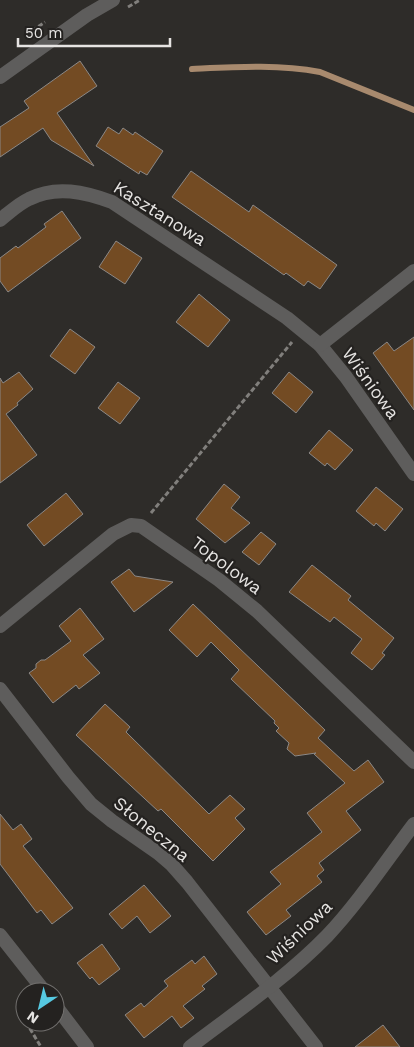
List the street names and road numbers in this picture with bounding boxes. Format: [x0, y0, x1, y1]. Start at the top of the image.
street label: Kasztanowa [110, 176, 210, 250]
street label: Wiśniowa [338, 343, 404, 423]
street label: Topolowa [188, 532, 266, 598]
street label: Słoneczna [110, 792, 194, 866]
street label: Wiśniowa [262, 896, 336, 968]

